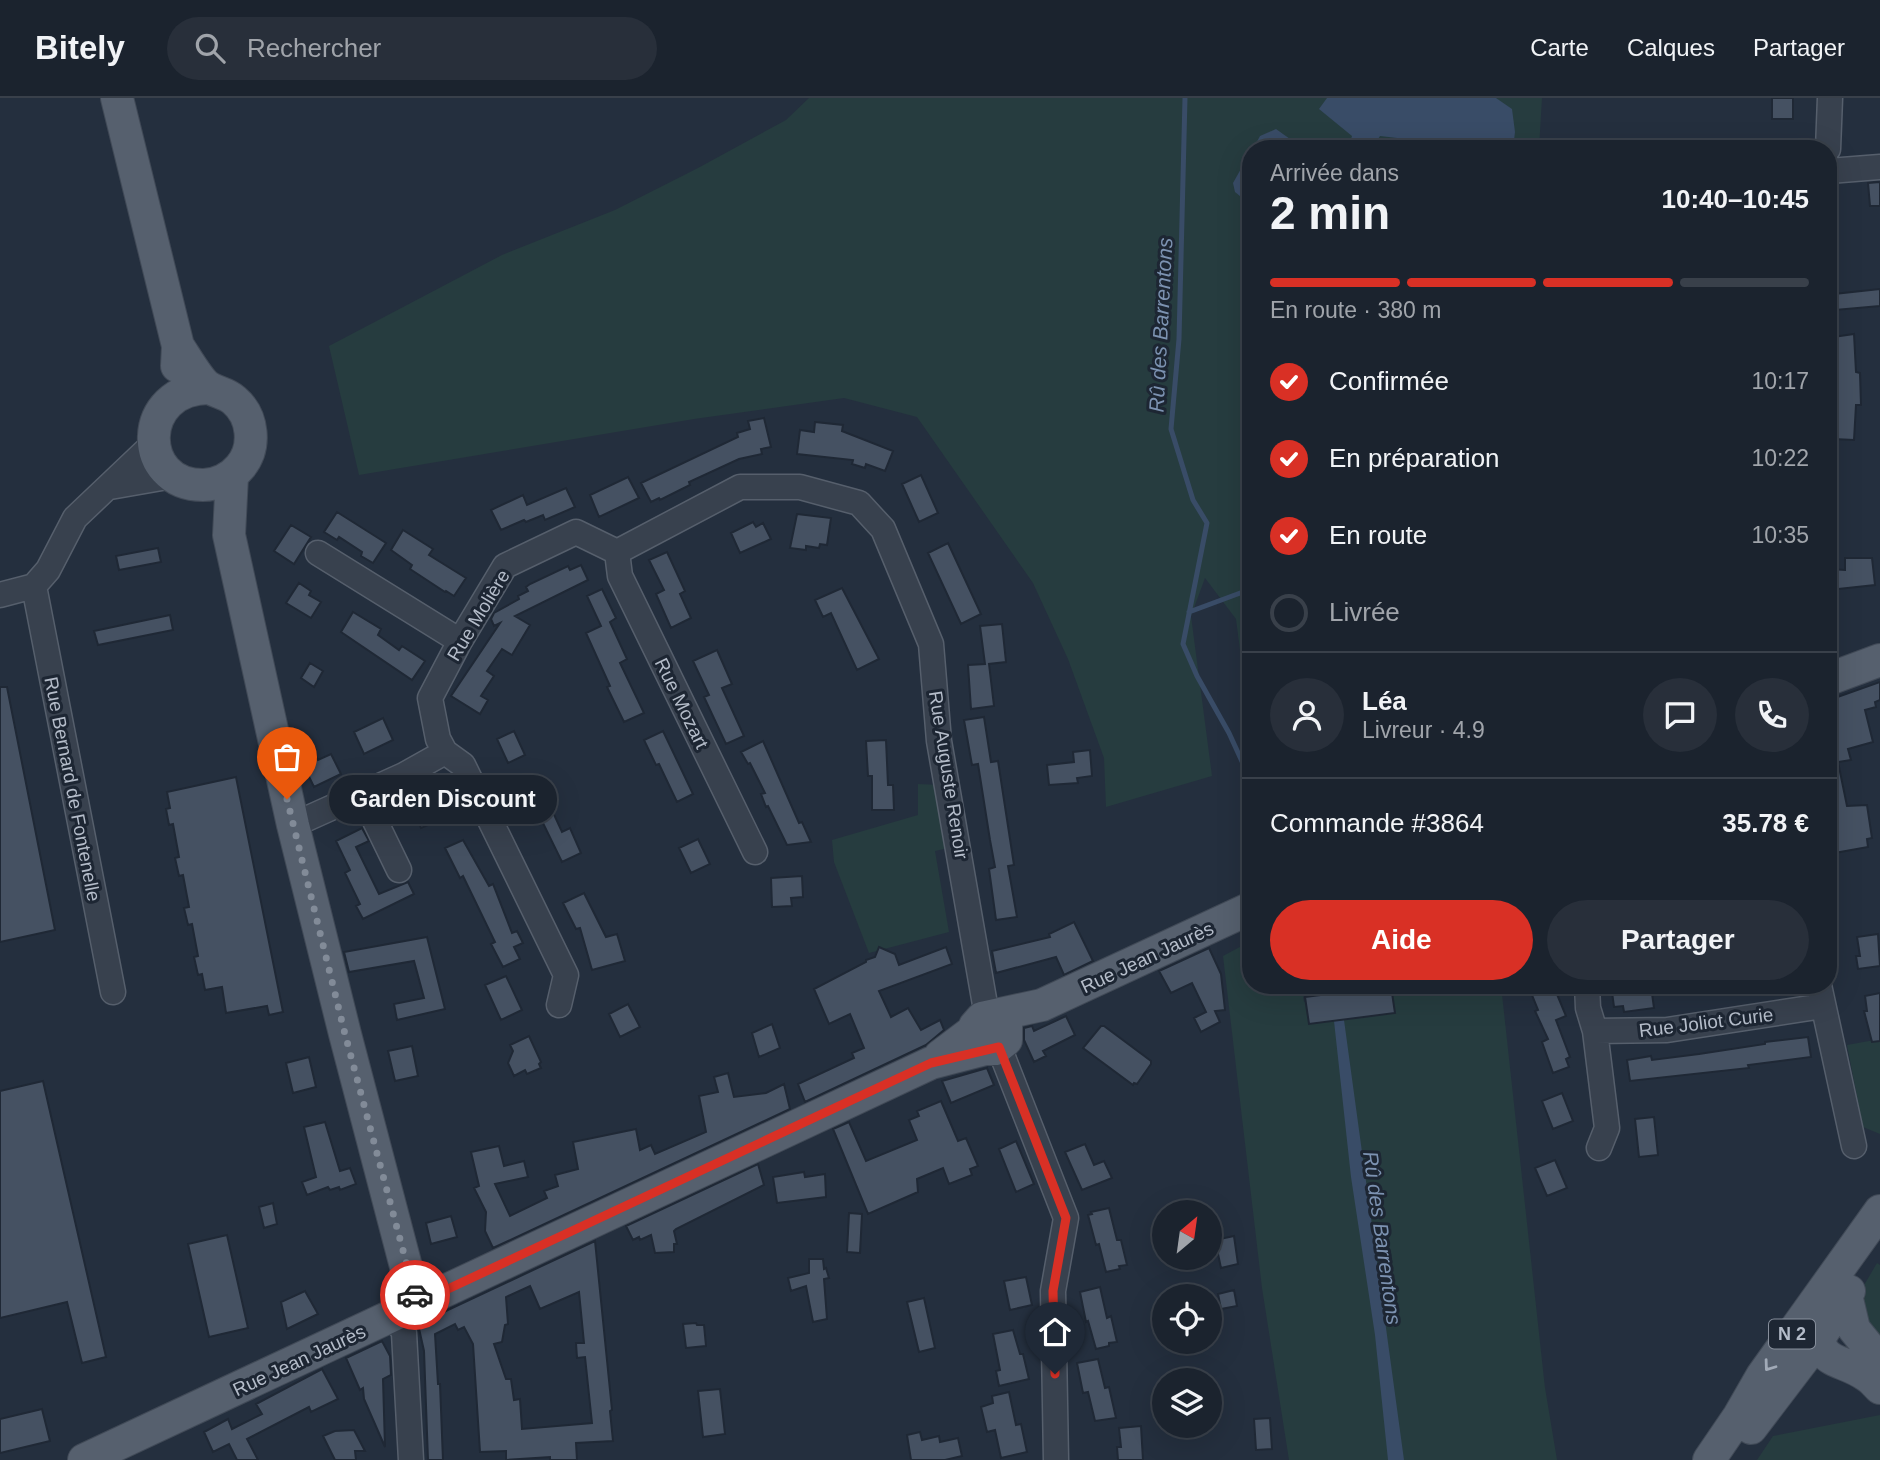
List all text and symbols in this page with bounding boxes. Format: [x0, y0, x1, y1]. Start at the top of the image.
search box [167, 17, 657, 80]
text: Bitely [35, 29, 125, 66]
icon: search [191, 29, 229, 67]
text: Rechercher [247, 33, 381, 63]
text: Carte [1530, 34, 1589, 61]
text: Calques [1627, 34, 1715, 61]
text: Partager [1753, 34, 1845, 61]
text: Arrivée dans [1270, 160, 1399, 186]
text: 10:40–10:45 [1662, 184, 1809, 214]
text: 2 min [1270, 187, 1390, 239]
water label: Rû des Barrentons [1144, 236, 1177, 413]
text: En route · 380 m [1270, 297, 1441, 323]
icon: check [1270, 363, 1308, 401]
text: Confirmée [1329, 366, 1449, 396]
text: 10:17 [1751, 368, 1809, 394]
icon: check [1270, 440, 1308, 478]
text: En préparation [1329, 443, 1500, 473]
text: 10:22 [1751, 445, 1809, 471]
icon: check [1270, 517, 1308, 555]
text: En route [1329, 520, 1427, 550]
text: 10:35 [1751, 522, 1809, 548]
street label: Rue Molière [443, 566, 514, 665]
text: Livrée [1329, 597, 1400, 627]
street label: Rue Mozart [651, 654, 713, 753]
street label: Rue Bernard de Fontenelle [40, 675, 105, 903]
button: person [1270, 678, 1344, 752]
button: chat [1643, 678, 1717, 752]
button: phone [1735, 678, 1809, 752]
text: Léa [1362, 686, 1407, 716]
street label: Rue Auguste Renoir [925, 689, 972, 861]
text: Livreur · 4.9 [1362, 717, 1485, 743]
pin [257, 727, 317, 799]
icon: bag [268, 738, 306, 776]
callout: Garden Discount [329, 774, 556, 824]
text: Garden Discount [350, 786, 536, 812]
text: Commande #3864 [1270, 808, 1484, 838]
text: 35.78 € [1722, 808, 1809, 838]
button: Aide [1270, 900, 1533, 980]
button: Partager [1547, 900, 1809, 980]
street label: Rue Jean Jaurès [1078, 918, 1217, 997]
street label: Rue Joliot Curie [1638, 1004, 1774, 1041]
water label: Rû des Barrentons [1359, 1150, 1406, 1327]
north arrow [1152, 1200, 1222, 1270]
map controls [1152, 1200, 1222, 1438]
courier [380, 1260, 450, 1330]
icon: car [396, 1276, 434, 1314]
button: locate [1152, 1284, 1222, 1354]
pin [1025, 1302, 1085, 1374]
icon: home [1036, 1313, 1074, 1351]
road number: N 2 [1769, 1320, 1815, 1349]
street label: Rue Jean Jaurès [230, 1321, 369, 1400]
one-way arrow [1765, 1358, 1777, 1371]
button: layers [1152, 1368, 1222, 1438]

